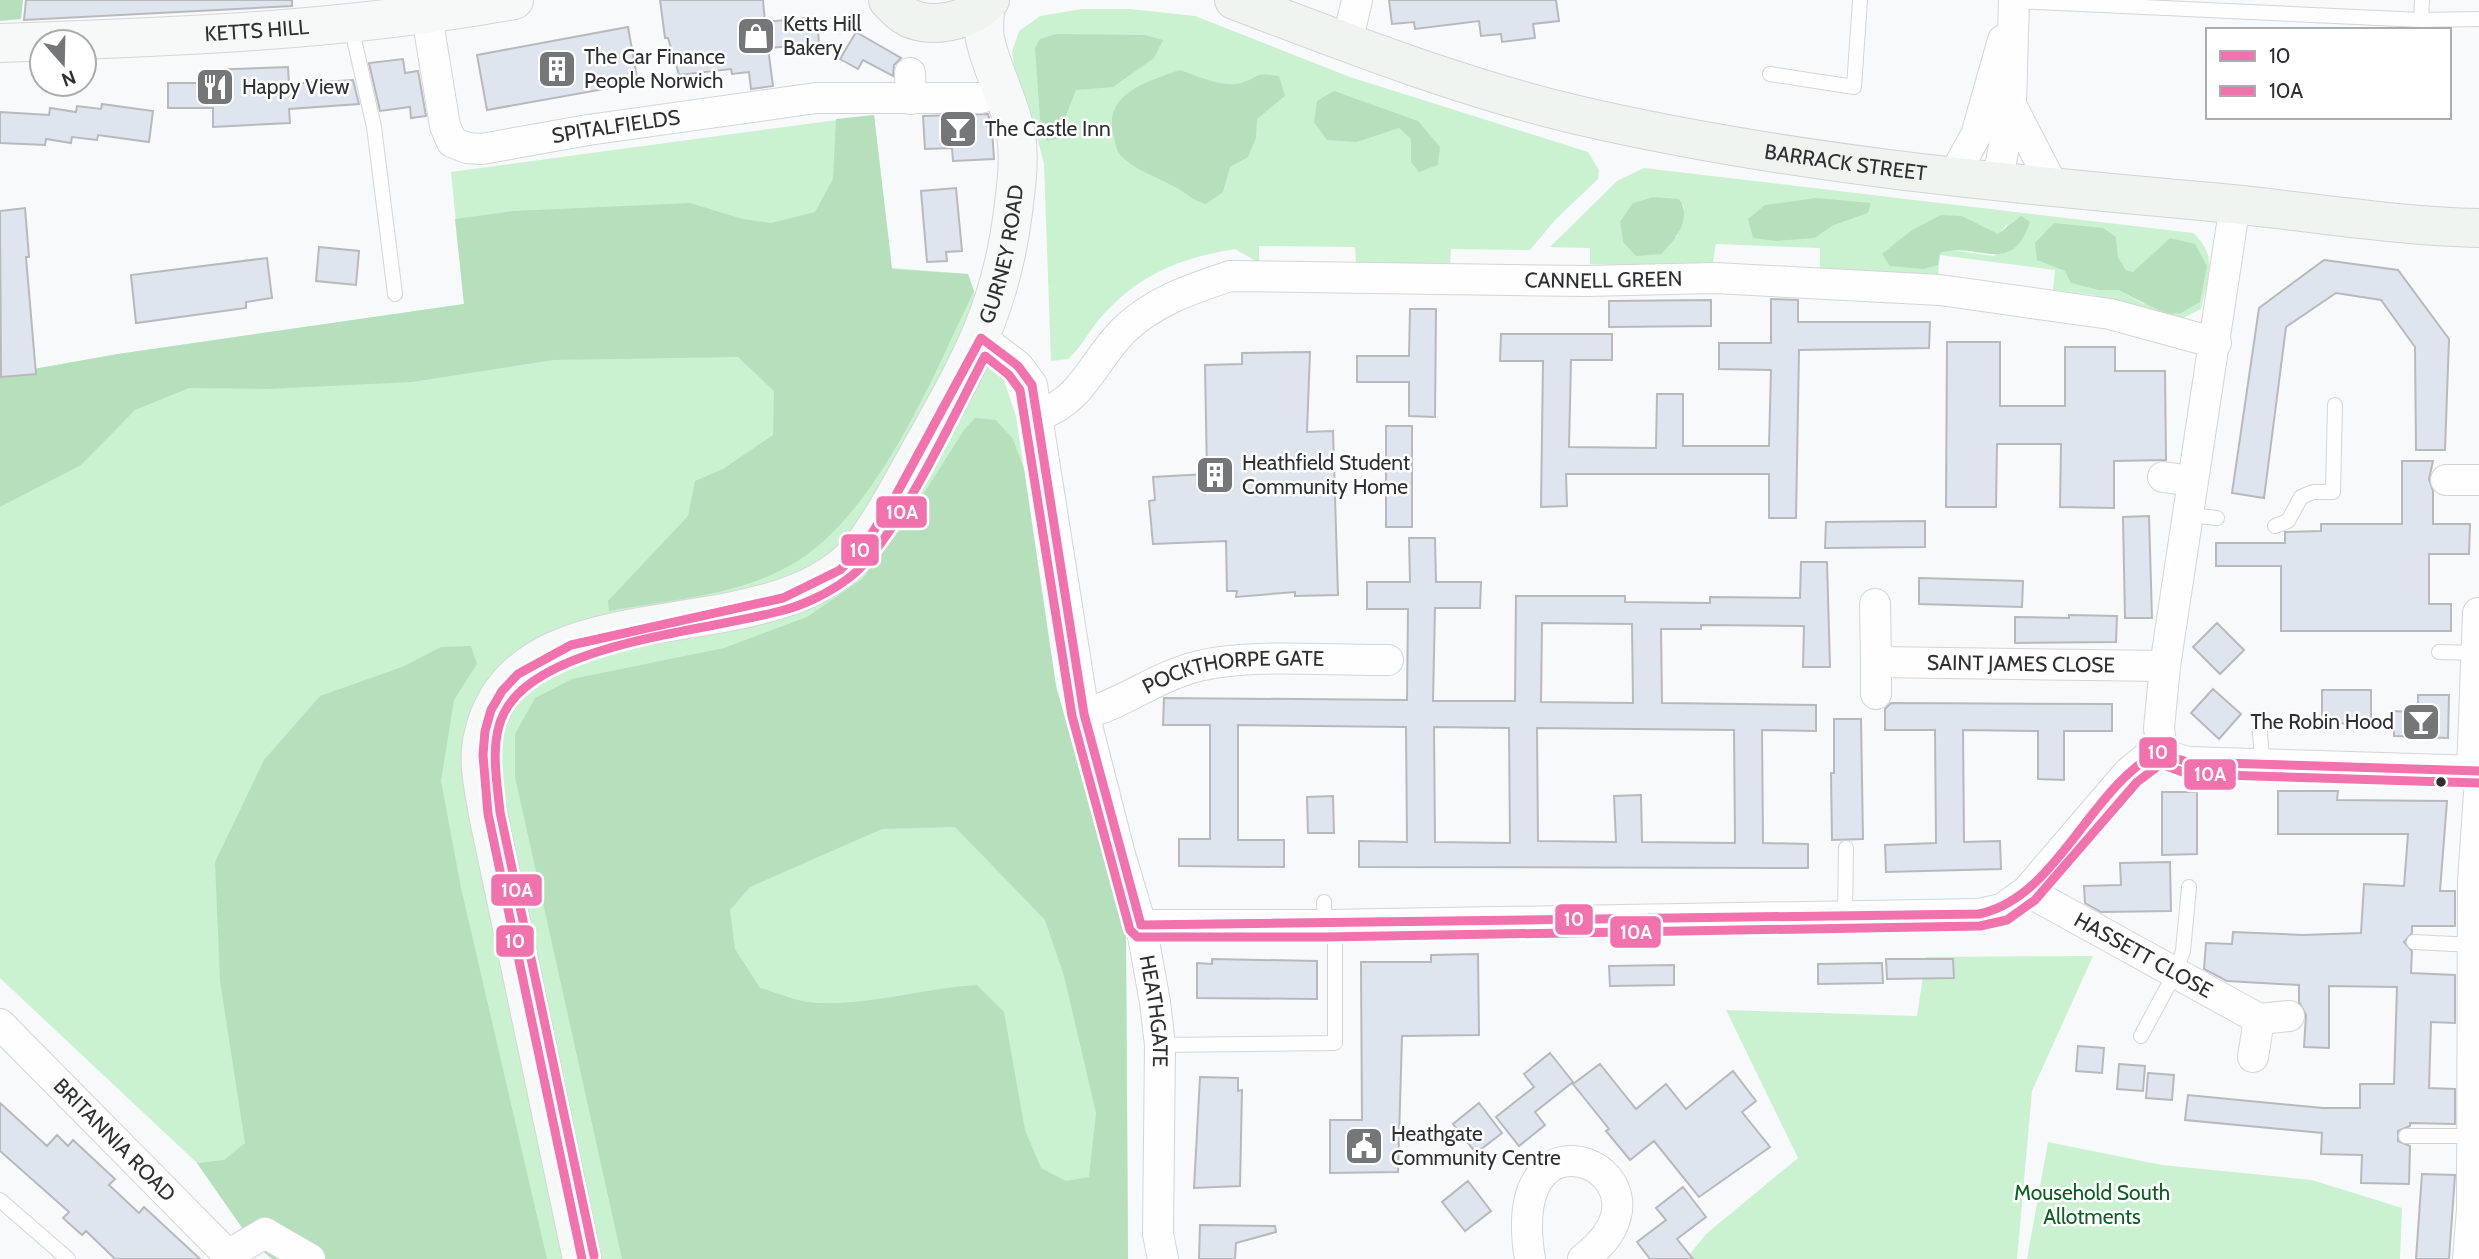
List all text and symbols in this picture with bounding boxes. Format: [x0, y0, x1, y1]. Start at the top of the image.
place label: Ketts Hill Bakery [783, 11, 862, 60]
street label: KETTS HILL [204, 14, 310, 46]
shop icon: Ketts Hill Bakery [735, 15, 777, 57]
north arrow [28, 28, 98, 98]
legend [2206, 28, 2451, 119]
text: 10 [2269, 43, 2291, 68]
place label: The Car Finance People Norwich [584, 44, 726, 93]
building icon: The Car Finance People Norwich [536, 48, 578, 90]
text: N [58, 65, 79, 92]
restaurant icon: Happy View [194, 66, 236, 108]
place label: Happy View [242, 74, 349, 99]
text: 10A [2269, 78, 2303, 103]
street label: SPITALFIELDS [550, 104, 682, 148]
bar icon: The Castle Inn [937, 108, 979, 150]
place label: The Castle Inn [985, 116, 1111, 141]
street label: BARRACK STREET [1763, 138, 1928, 186]
street label: GURNEY ROAD [973, 183, 1028, 327]
street label: CANNELL GREEN [1524, 266, 1683, 293]
place label: Heathfield Student Community Home [1242, 450, 1410, 499]
building icon: Heathfield Student Community Home [1194, 454, 1236, 496]
line badge: 10A [875, 495, 928, 529]
text: 10A [886, 501, 918, 524]
line badge: 10 [840, 533, 880, 567]
text: 10 [850, 539, 870, 562]
street label: POCKTHORPE GATE [1138, 645, 1325, 699]
street label: SAINT JAMES CLOSE [1927, 650, 2115, 677]
bar icon: The Robin Hood [2400, 701, 2442, 743]
place label: The Robin Hood [2250, 709, 2394, 734]
line badge: 10 [2138, 736, 2178, 769]
text: 10 [2148, 741, 2168, 764]
line badge: 10A [2183, 758, 2237, 791]
text: 10A [2194, 763, 2226, 786]
unlabelled marker [2434, 775, 2448, 789]
line badge: 10A [490, 873, 543, 907]
text: 10A [501, 879, 533, 902]
line badge: 10 [1554, 903, 1594, 936]
street label: HASSETT CLOSE [2070, 907, 2217, 1003]
text: 10 [1564, 908, 1584, 931]
line badge: 10A [1609, 915, 1662, 949]
text: 10A [1620, 921, 1652, 944]
line badge: 10 [495, 924, 535, 958]
text: 10 [505, 930, 525, 953]
street label: HEATHGATE [1135, 953, 1173, 1067]
street label: BRITANNIA ROAD [49, 1073, 181, 1206]
place label: Heathgate Community Centre [1391, 1121, 1561, 1170]
public building icon: Heathgate Community Centre [1343, 1125, 1385, 1167]
park label: Mousehold South Allotments [2014, 1180, 2170, 1229]

